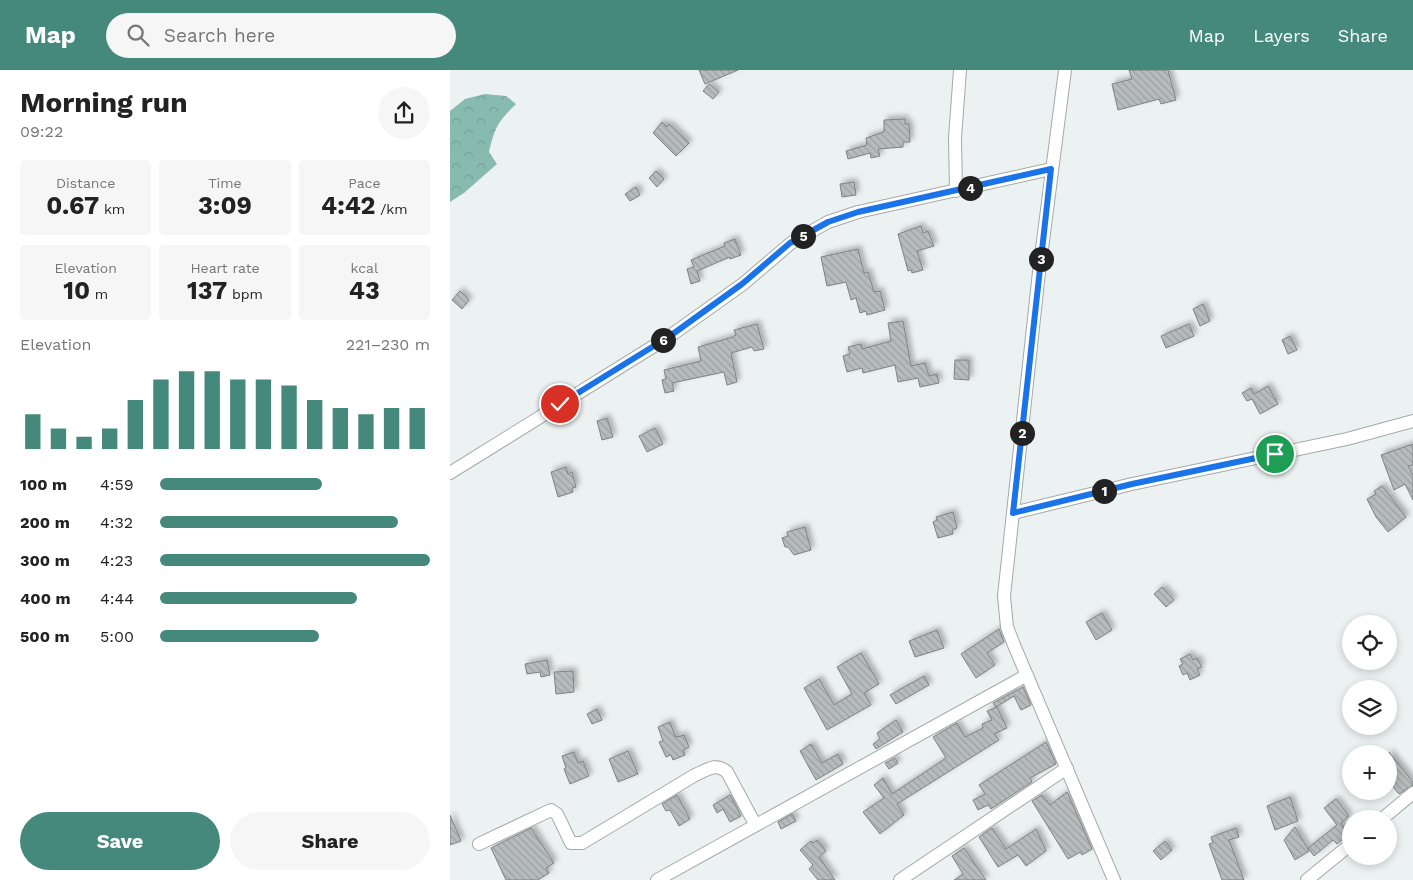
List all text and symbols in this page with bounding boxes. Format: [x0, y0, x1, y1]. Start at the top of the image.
search box [106, 13, 456, 58]
text: Map [25, 21, 76, 49]
icon: search [124, 21, 152, 49]
text: Search here [164, 24, 275, 47]
text: Map [1188, 25, 1225, 46]
text: Layers [1253, 25, 1310, 46]
text: Share [1338, 25, 1388, 46]
text: Morning run [20, 86, 188, 119]
button: share [378, 87, 430, 139]
text: 09:22 [20, 122, 63, 141]
text: Distance [56, 175, 115, 191]
text: Time [208, 175, 242, 191]
text: Pace [348, 175, 381, 191]
pin: 4 [958, 176, 982, 200]
text: 4 [966, 180, 975, 196]
text: 0.67 [46, 191, 99, 220]
text: 3:09 [198, 191, 252, 220]
text: 4:42 [321, 191, 375, 220]
text: km [99, 201, 125, 217]
text: /km [375, 201, 408, 217]
pin: 5 [790, 224, 816, 248]
text: 5 [799, 228, 808, 244]
pin: 3 [1028, 246, 1054, 272]
text: 3 [1037, 251, 1046, 267]
text: Elevation [54, 260, 117, 276]
text: Heart rate [190, 260, 260, 276]
text: kcal [350, 260, 378, 276]
text: 10 [63, 276, 90, 305]
text: 137 [187, 276, 227, 305]
text: 43 [349, 276, 380, 305]
text: m [90, 286, 108, 302]
text: bpm [227, 286, 263, 302]
pin: 6 [650, 328, 676, 352]
text: 6 [659, 332, 668, 348]
text: Elevation [20, 335, 91, 354]
text: 221–230 m [346, 335, 430, 354]
pin [539, 383, 581, 425]
icon: check [546, 390, 574, 418]
pin: 2 [1010, 420, 1034, 446]
text: 2 [1018, 425, 1027, 441]
pin [1254, 433, 1296, 475]
icon: arrive [1261, 440, 1289, 468]
text: 100 m [20, 475, 67, 494]
text: 4:59 [100, 475, 134, 494]
pin: 1 [1092, 478, 1116, 504]
text: 1 [1101, 483, 1108, 499]
text: 200 m [20, 513, 70, 532]
text: 4:32 [100, 513, 133, 532]
text: 300 m [20, 551, 70, 570]
text: 4:23 [100, 551, 133, 570]
text: 400 m [20, 589, 71, 608]
text: 4:44 [100, 589, 134, 608]
map controls [1342, 615, 1397, 865]
button: locate [1342, 615, 1397, 670]
text: 500 m [20, 627, 70, 646]
text: 5:00 [100, 627, 134, 646]
button: layers [1342, 680, 1397, 735]
button: + [1342, 745, 1397, 800]
button: − [1342, 810, 1397, 865]
button: Save [20, 812, 220, 870]
button: Share [230, 812, 430, 870]

